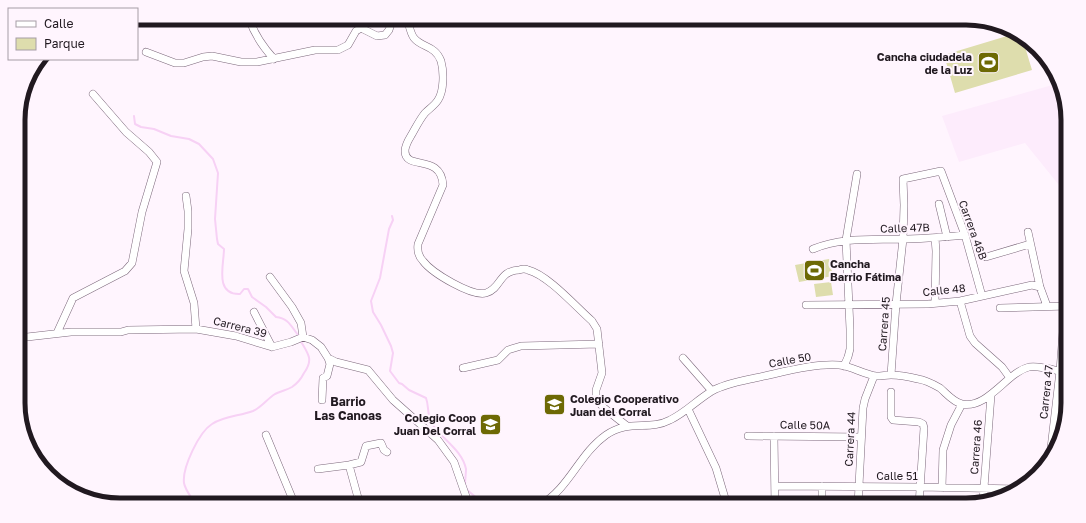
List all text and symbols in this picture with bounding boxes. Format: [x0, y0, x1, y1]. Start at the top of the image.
legend [8, 8, 138, 60]
text: Calle [44, 16, 74, 31]
text: Parque [44, 36, 85, 51]
place label: Cancha ciudadela de la Luz [877, 50, 972, 76]
sports icon: Cancha ciudadela de la Luz [975, 50, 1001, 76]
street label: Carrera 46B [957, 198, 990, 261]
street label: Calle 47B [880, 220, 930, 235]
sports icon: Cancha Barrio Fátima [801, 257, 827, 283]
place label: Cancha Barrio Fátima [830, 257, 901, 283]
street label: Calle 48 [922, 281, 966, 298]
street label: Carrera 45 [875, 296, 892, 352]
street label: Carrera 39 [212, 314, 268, 339]
street label: Calle 50 [768, 349, 812, 370]
street label: Carrera 47 [1036, 364, 1055, 420]
school or university icon: Colegio Cooperativo Juan del Corral [541, 392, 567, 418]
place label: Colegio Cooperativo Juan del Corral [570, 392, 679, 418]
district label: Barrio Las Canoas [314, 394, 382, 423]
place label: Colegio Coop Juan Del Corral [394, 411, 476, 437]
school or university icon: Colegio Coop Juan Del Corral [478, 411, 504, 437]
street label: Carrera 44 [842, 411, 857, 467]
street label: Calle 50A [780, 418, 831, 431]
street label: Carrera 46 [967, 419, 984, 475]
street label: Calle 51 [876, 469, 918, 482]

